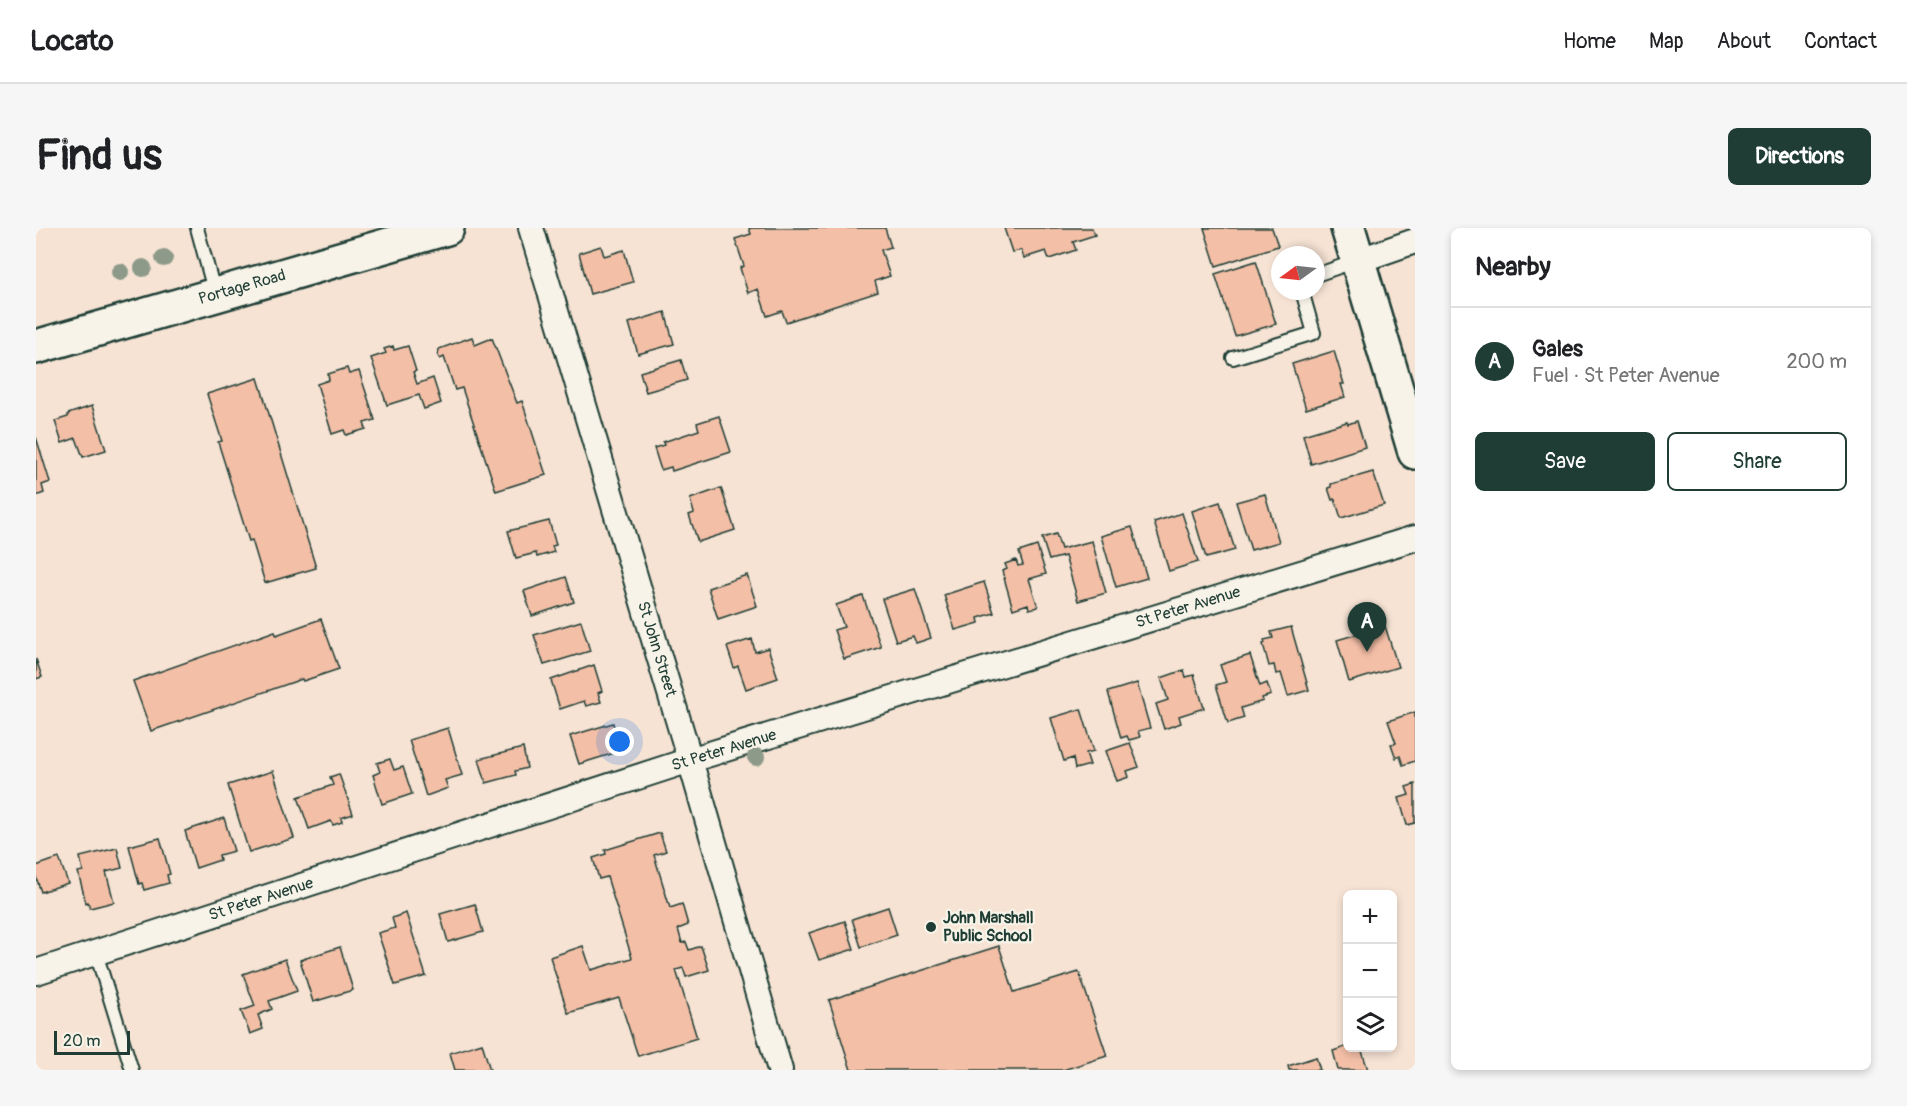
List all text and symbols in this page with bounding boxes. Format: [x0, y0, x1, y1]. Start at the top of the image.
text: Locato [30, 24, 114, 59]
text: Home [1563, 28, 1616, 55]
text: Map [1649, 28, 1684, 55]
text: About [1717, 28, 1771, 55]
text: Contact [1804, 28, 1877, 55]
button: Directions [1728, 128, 1871, 185]
text: Find us [36, 130, 162, 182]
north arrow [1271, 246, 1325, 300]
text: Nearby [1475, 251, 1551, 283]
street label: Portage Road [196, 265, 288, 309]
text: Gales [1532, 335, 1583, 363]
text: A [1488, 349, 1501, 374]
text: 200 m [1786, 349, 1847, 374]
text: Fuel · St Peter Avenue [1532, 363, 1720, 388]
button: Save [1475, 432, 1655, 491]
button: Share [1667, 432, 1847, 491]
street label: St Peter Avenue [1133, 582, 1243, 632]
street label: St John Street [633, 599, 681, 700]
pin: A [1348, 602, 1386, 652]
street label: St Peter Avenue [669, 725, 779, 775]
your location [605, 727, 634, 756]
street label: St Peter Avenue [206, 873, 316, 925]
map controls [1343, 890, 1397, 1052]
button: + [1343, 890, 1397, 944]
place label: John Marshall Public School [943, 908, 1034, 946]
marker: John Marshall Public School [924, 920, 938, 934]
button: − [1343, 944, 1397, 998]
button: layers [1343, 998, 1397, 1052]
scale bar [54, 1028, 130, 1056]
text: 20 m [63, 1031, 101, 1051]

